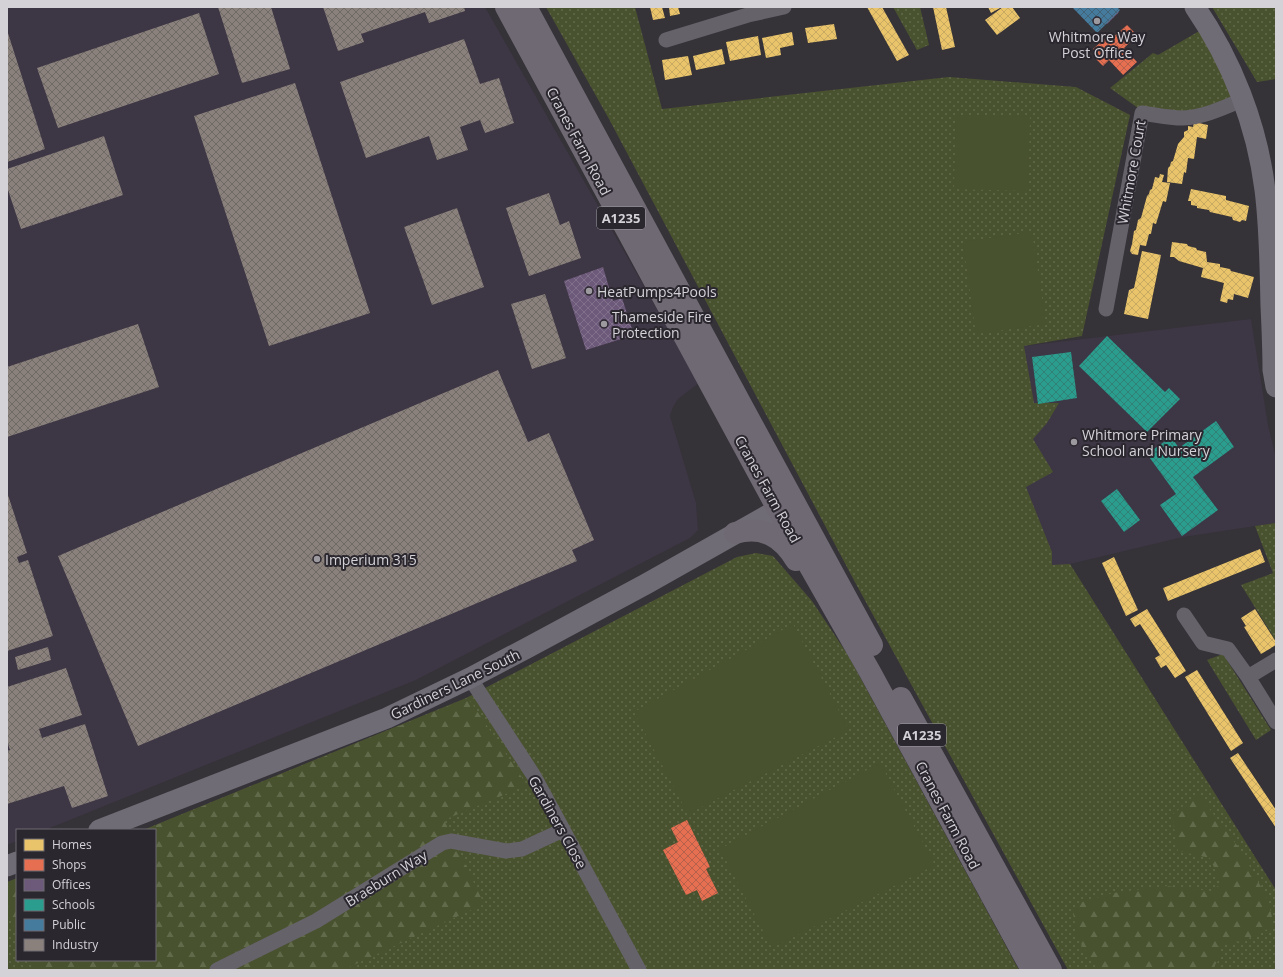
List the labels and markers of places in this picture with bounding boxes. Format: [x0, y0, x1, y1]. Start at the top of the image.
marker: Whitmore Way Post Office [1092, 16, 1102, 26]
place label: Whitmore Way Post Office [1049, 27, 1146, 62]
place label: HeatPumps4Pools [597, 282, 717, 301]
marker: HeatPumps4Pools [584, 286, 594, 296]
place label: Thameside Fire Protection [612, 307, 712, 342]
marker: Thameside Fire Protection [599, 319, 609, 329]
place label: Whitmore Primary School and Nursery [1082, 425, 1211, 460]
marker: Whitmore Primary School and Nursery [1069, 437, 1079, 447]
place label: Imperium 315 [325, 550, 417, 569]
marker: Imperium 315 [312, 554, 322, 564]

